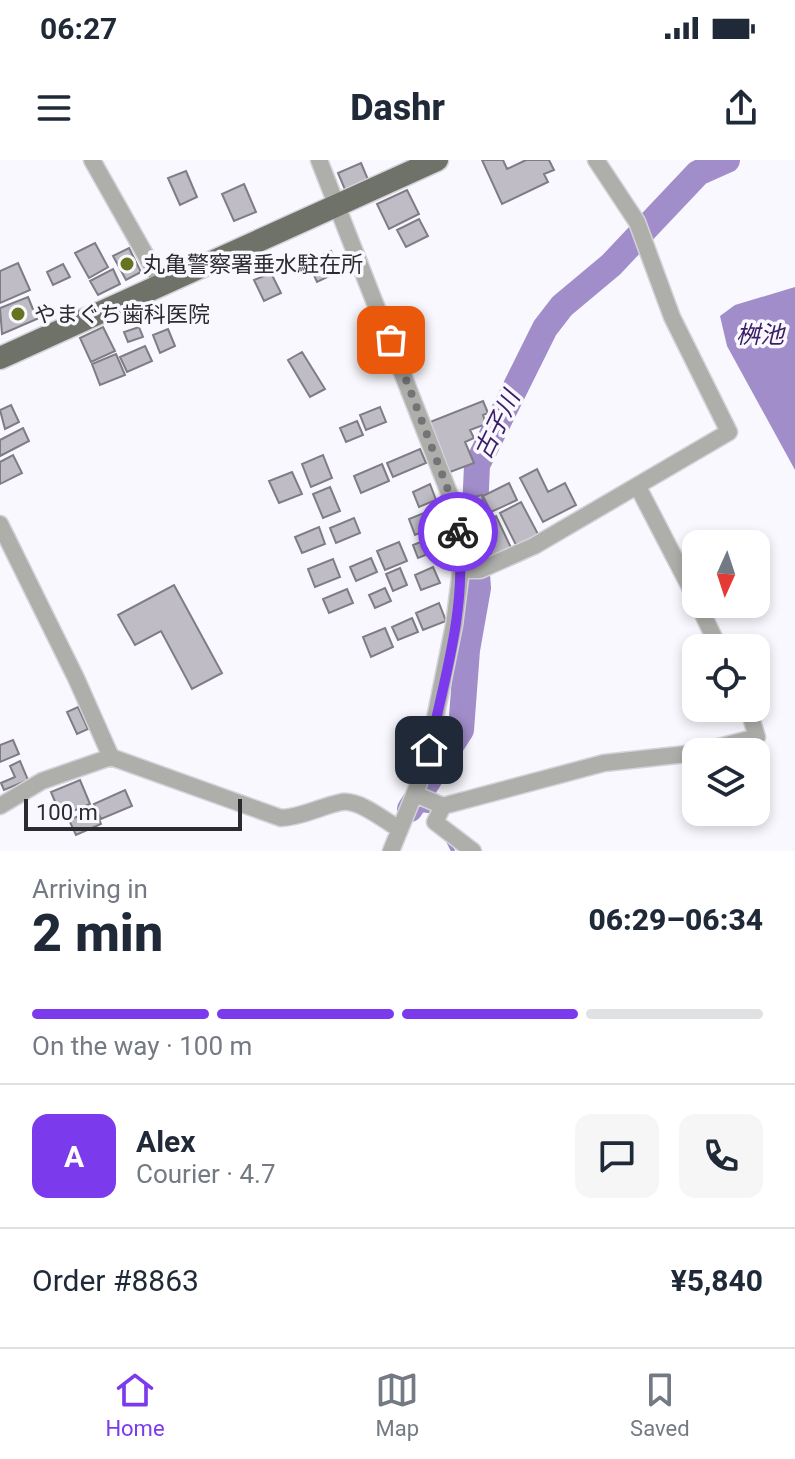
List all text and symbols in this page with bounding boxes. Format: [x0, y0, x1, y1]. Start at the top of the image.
text: 06:27 [40, 11, 117, 46]
icon: menu [32, 86, 76, 130]
icon: share [719, 86, 763, 130]
text: Dashr [350, 87, 445, 129]
place label: 丸亀警察署垂水駐在所 [143, 252, 363, 277]
marker: 丸亀警察署垂水駐在所 [118, 255, 136, 273]
place label: やまぐち歯科医院 [34, 302, 210, 327]
marker: やまぐち歯科医院 [9, 305, 27, 323]
pin [357, 306, 425, 374]
icon: bag [369, 318, 413, 362]
water label: 桝池 [736, 321, 786, 349]
water label: 古子川 [469, 384, 527, 463]
courier [418, 492, 498, 572]
icon: bike [436, 510, 480, 554]
north arrow [682, 530, 770, 618]
map controls [682, 530, 770, 826]
button: locate [682, 634, 770, 722]
pin [395, 716, 463, 784]
icon: home [407, 728, 451, 772]
button: layers [682, 738, 770, 826]
scale bar [24, 795, 242, 831]
text: 100 m [36, 800, 98, 825]
text: Arriving in [32, 874, 148, 904]
text: 06:29–06:34 [588, 902, 763, 937]
text: 2 min [32, 903, 163, 964]
text: On the way · 100 m [32, 1031, 252, 1061]
button: chat [575, 1114, 659, 1198]
button: phone [679, 1114, 763, 1198]
text: Alex [136, 1124, 196, 1159]
text: A [64, 1139, 84, 1174]
text: Courier · 4.7 [136, 1159, 276, 1189]
text: Order #8863 [32, 1263, 199, 1298]
text: ¥5,840 [671, 1263, 763, 1298]
tab: Home [105, 1368, 165, 1441]
tab: Map [375, 1368, 419, 1441]
tab: Saved [630, 1368, 690, 1441]

